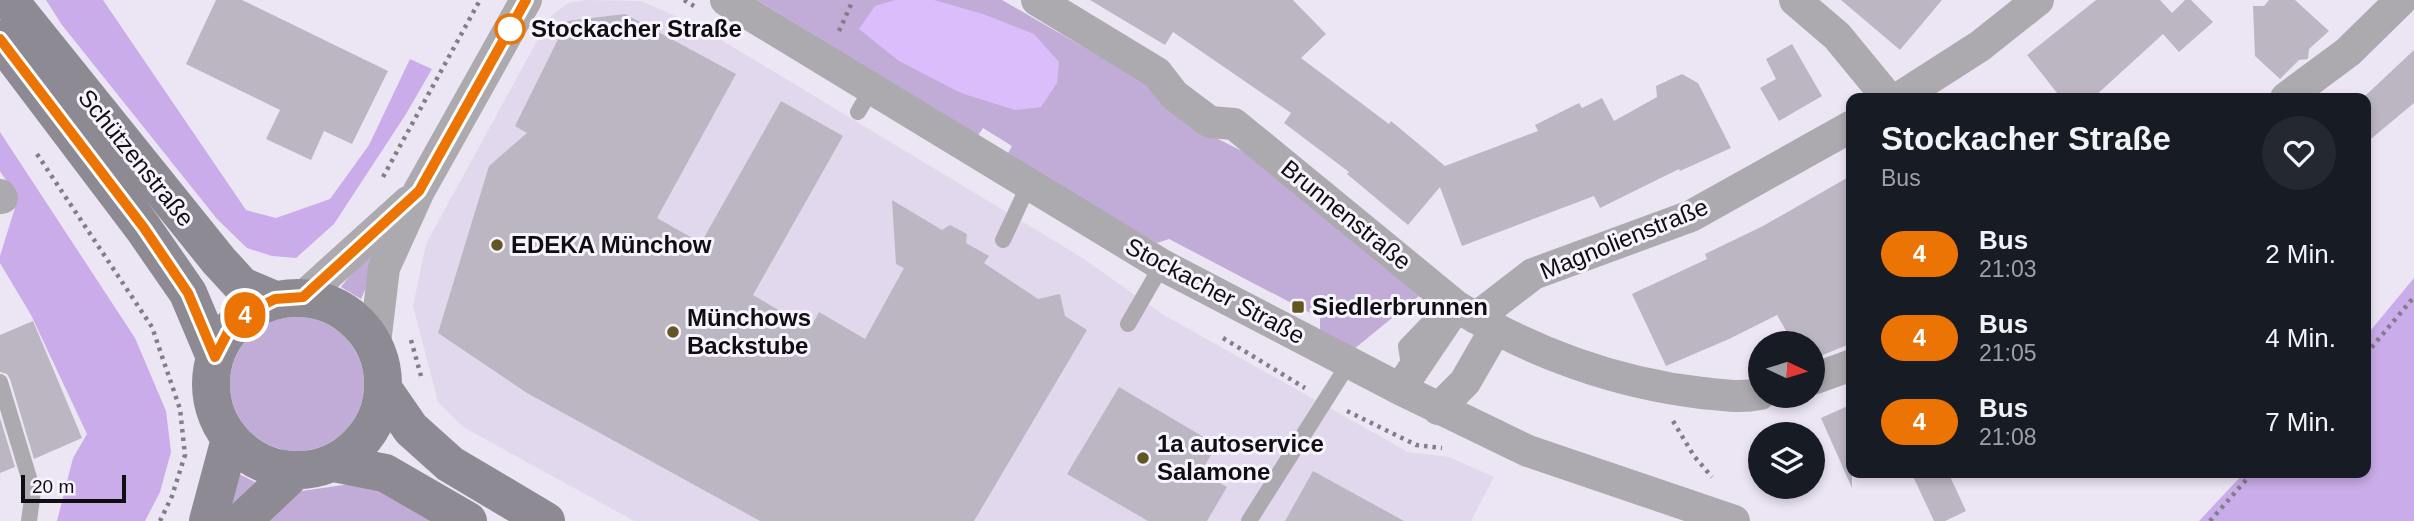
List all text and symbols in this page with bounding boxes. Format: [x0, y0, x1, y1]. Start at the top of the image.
marker: Stockacher Straße [495, 14, 525, 44]
place label: Stockacher Straße [531, 15, 742, 42]
street label: Schützenstraße [73, 84, 200, 231]
button: heart [2262, 116, 2336, 190]
text: Stockacher Straße [1881, 120, 2171, 157]
street label: Brunnenstraße [1276, 154, 1417, 275]
text: Bus [1881, 165, 1921, 191]
street label: Magnolienstraße [1536, 193, 1712, 285]
text: Bus [1979, 225, 2028, 255]
place label: EDEKA Münchow [511, 231, 712, 258]
street label: Stockacher Straße [1121, 232, 1309, 349]
marker: EDEKA Münchow [489, 237, 505, 253]
text: 2 Min. [2265, 239, 2336, 269]
text: 4 [1913, 240, 1926, 267]
text: 21:03 [1979, 256, 2037, 282]
line badge: 4 [222, 292, 268, 338]
place label: Siedlerbrunnen [1312, 293, 1488, 320]
marker: Siedlerbrunnen [1290, 299, 1306, 315]
text: 4 [238, 301, 252, 328]
place label: Münchows Backstube [687, 304, 811, 359]
text: Bus [1979, 309, 2028, 339]
text: 4 Min. [2265, 323, 2336, 353]
marker: Münchows Backstube [665, 324, 681, 340]
text: 4 [1913, 324, 1926, 351]
north arrow [1748, 331, 1825, 408]
map controls [1748, 331, 1825, 499]
text: 21:05 [1979, 340, 2037, 366]
text: Bus [1979, 393, 2028, 423]
text: 7 Min. [2265, 407, 2336, 437]
text: 4 [1913, 408, 1926, 435]
button: layers [1748, 422, 1825, 499]
text: 21:08 [1979, 424, 2037, 450]
place label: 1a autoservice Salamone [1157, 430, 1324, 485]
marker: 1a autoservice Salamone [1135, 450, 1151, 466]
scale bar [21, 472, 126, 504]
text: 20 m [32, 476, 74, 497]

